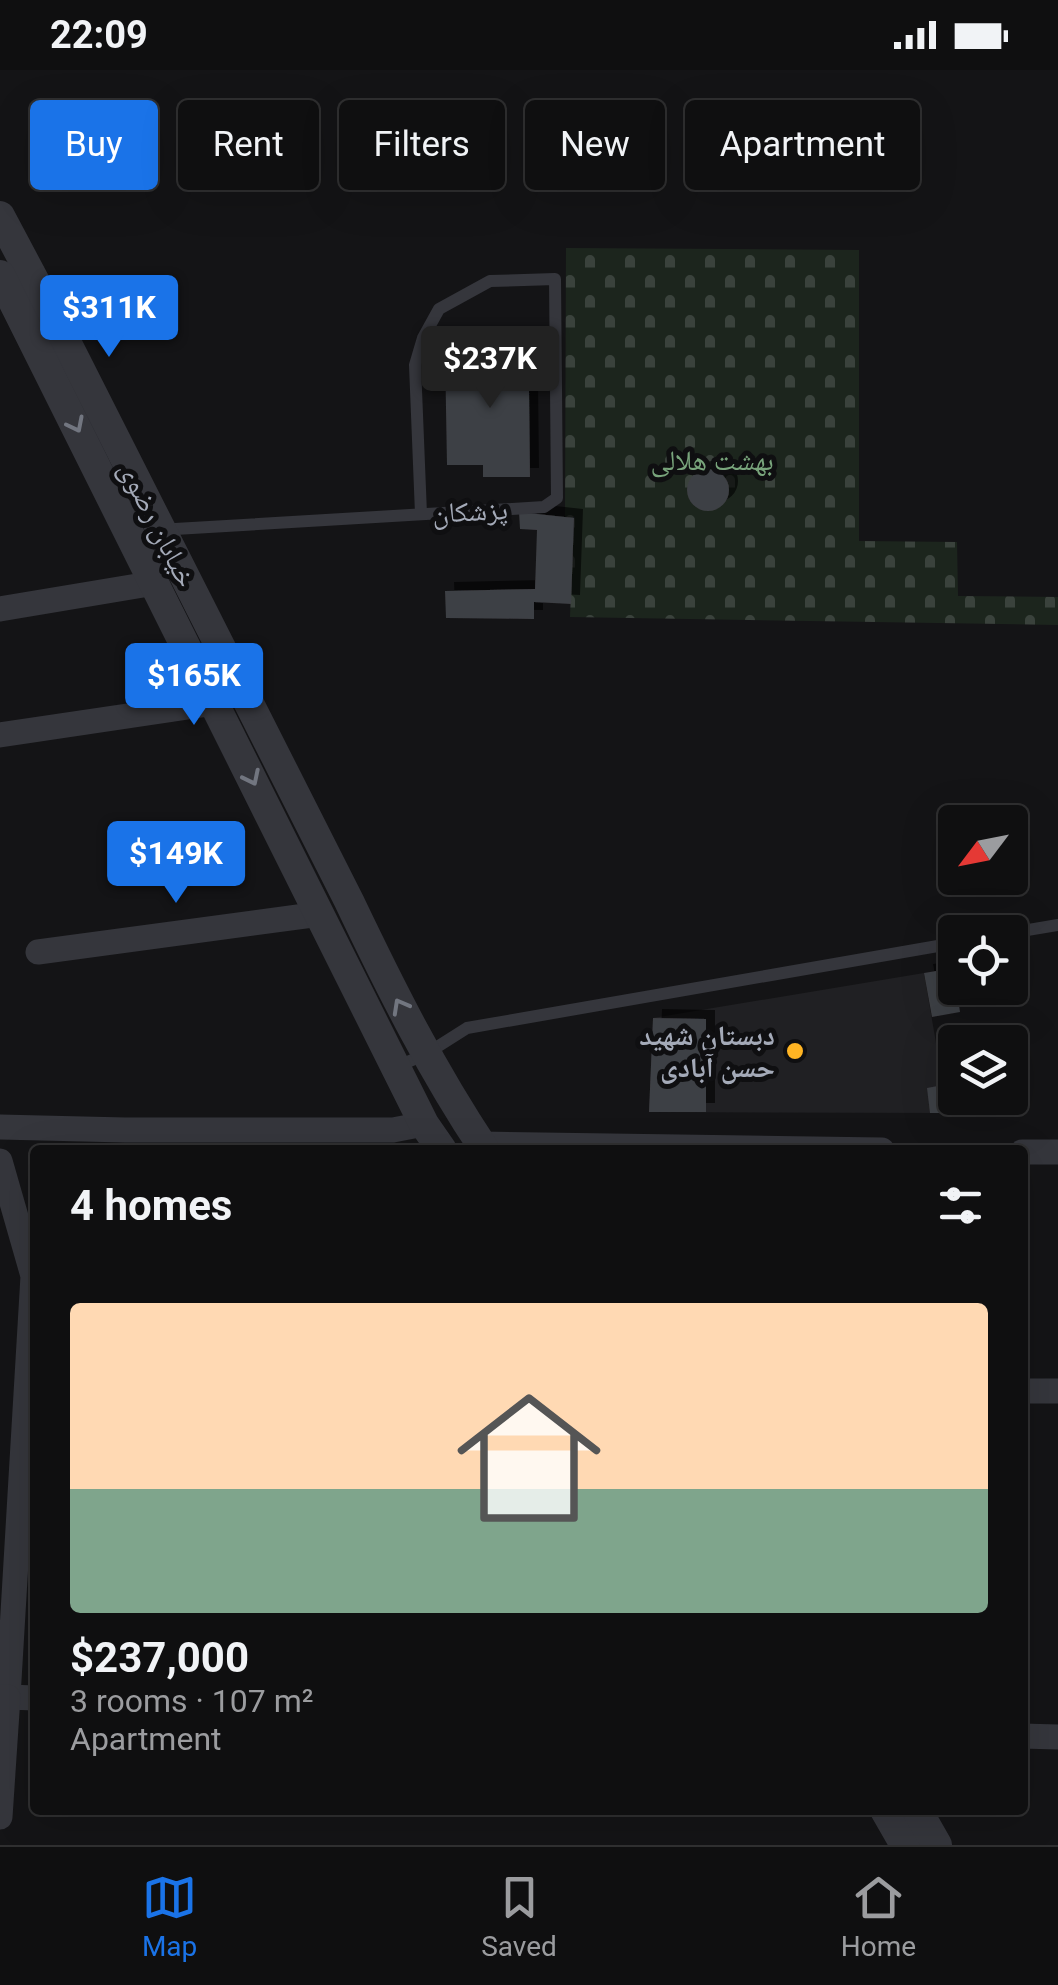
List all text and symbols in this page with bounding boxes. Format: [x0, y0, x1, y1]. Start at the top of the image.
text: 22:09 [50, 13, 148, 57]
chip: Buy [30, 100, 158, 190]
chip: Rent [178, 100, 319, 190]
chip: Filters [339, 100, 505, 190]
chip: New [525, 100, 665, 190]
chip: Apartment [685, 100, 920, 190]
pin: $311K [39, 275, 179, 360]
text: $311K [62, 288, 156, 326]
pin: $237K [420, 326, 560, 411]
text: $237K [443, 339, 537, 377]
one-way arrow [64, 414, 83, 432]
park label: بهشت هلالی [650, 444, 774, 478]
street label: خیابان رضوی [112, 456, 203, 592]
street label: پزشکان [431, 493, 509, 530]
pin: $165K [124, 643, 264, 728]
text: $165K [147, 656, 241, 694]
one-way arrow [240, 767, 260, 785]
north arrow [938, 805, 1028, 895]
map controls [938, 805, 1028, 1115]
pin: $149K [106, 821, 246, 906]
text: $149K [129, 834, 223, 872]
button: locate [938, 915, 1028, 1005]
one-way arrow [392, 998, 412, 1016]
place label: دبستان شهید حسن آبادی [639, 1019, 775, 1085]
button: layers [938, 1025, 1028, 1115]
marker: دبستان شهید حسن آبادی [784, 1040, 806, 1062]
icon: filters [933, 1178, 988, 1233]
text: 4 homes [70, 1181, 232, 1230]
icon: home [439, 1368, 619, 1548]
text: $237,000 [70, 1633, 249, 1682]
text: 3 rooms · 107 m² [70, 1682, 313, 1720]
text: Apartment [70, 1720, 222, 1758]
tab: Map [142, 1870, 197, 1963]
tab: Saved [481, 1870, 557, 1963]
tab: Home [841, 1870, 916, 1963]

